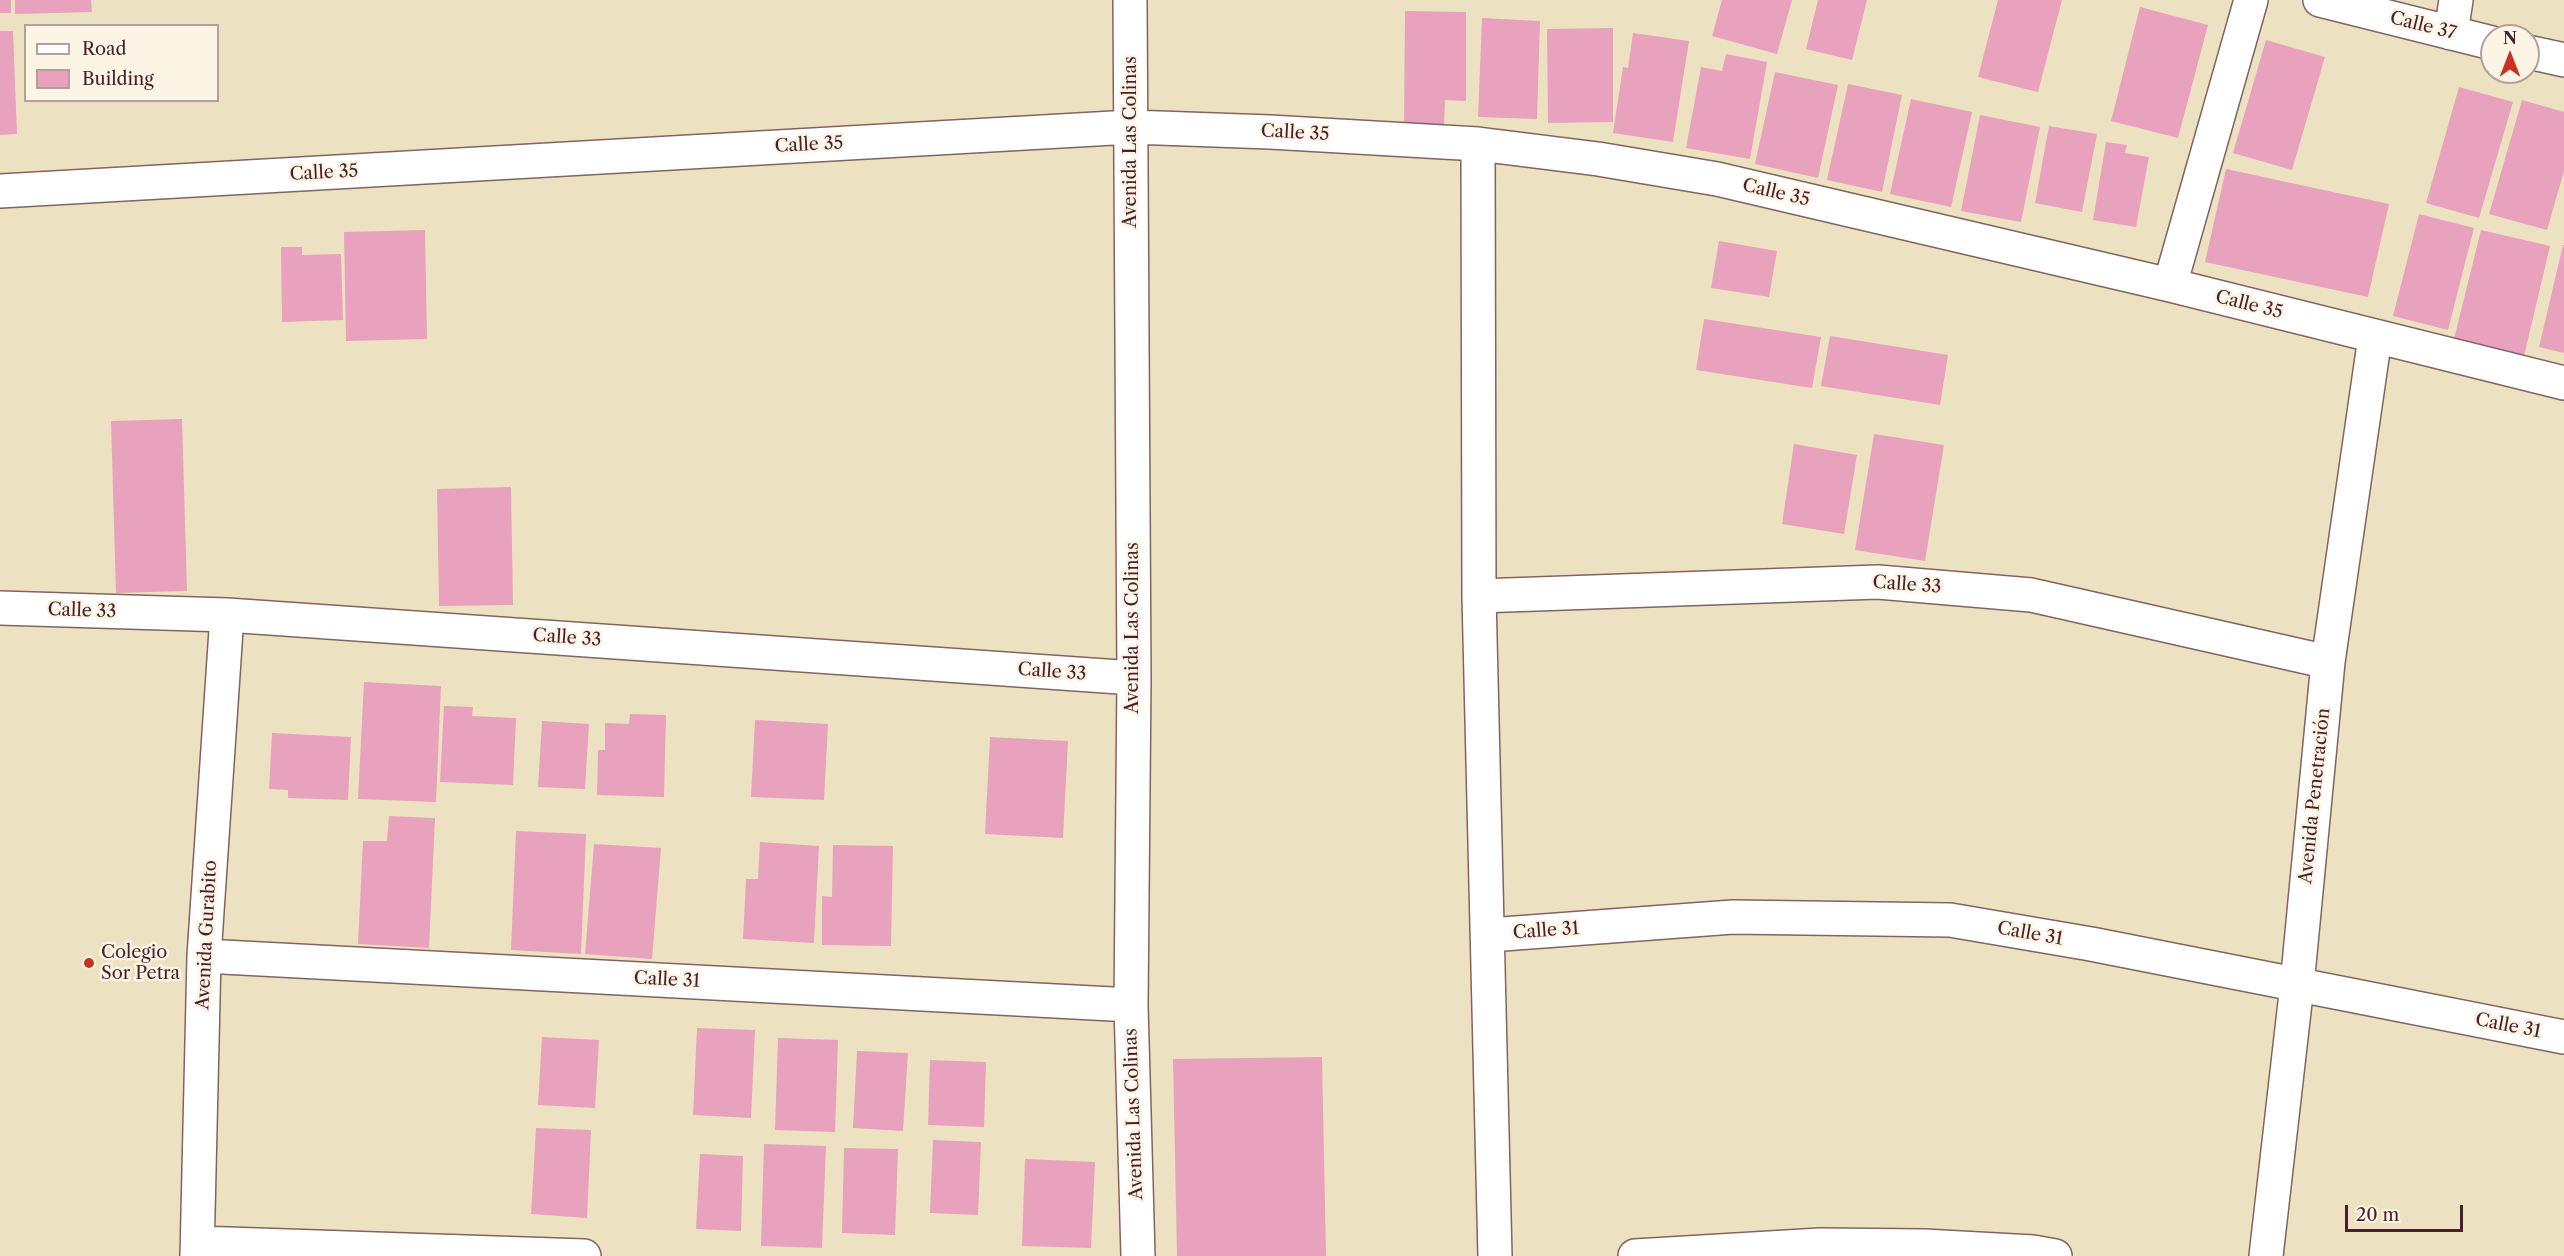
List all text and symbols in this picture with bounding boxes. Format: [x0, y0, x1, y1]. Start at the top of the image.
street label: Calle 37 [2388, 7, 2458, 45]
legend [24, 24, 219, 102]
north arrow [2480, 24, 2540, 84]
text: N [2503, 28, 2517, 48]
text: Road [82, 38, 127, 60]
street label: Avenida Las Colinas [1120, 56, 1142, 228]
text: Building [82, 68, 154, 90]
street label: Calle 35 [1260, 120, 1330, 146]
street label: Calle 35 [774, 132, 844, 158]
street label: Calle 35 [289, 160, 359, 186]
street label: Calle 35 [1740, 175, 1812, 211]
street label: Calle 35 [2213, 286, 2285, 324]
street label: Avenida Las Colinas [1122, 542, 1144, 714]
street label: Calle 33 [1872, 572, 1942, 598]
street label: Calle 33 [47, 599, 117, 623]
street label: Calle 33 [532, 625, 602, 651]
street label: Calle 33 [1017, 659, 1087, 685]
street label: Avenida Penetración [2295, 707, 2335, 885]
street label: Avenida Gurabito [192, 860, 222, 1010]
street label: Calle 31 [1512, 918, 1580, 944]
street label: Calle 31 [1995, 918, 2065, 950]
place label: Colegio Sor Petra [101, 942, 180, 984]
marker: Colegio Sor Petra [82, 956, 96, 970]
street label: Calle 31 [633, 967, 701, 993]
street label: Calle 31 [2473, 1009, 2543, 1043]
street label: Avenida Las Colinas [1120, 1028, 1148, 1200]
scale bar [2348, 1193, 2466, 1231]
text: 20 m [2356, 1204, 2399, 1226]

